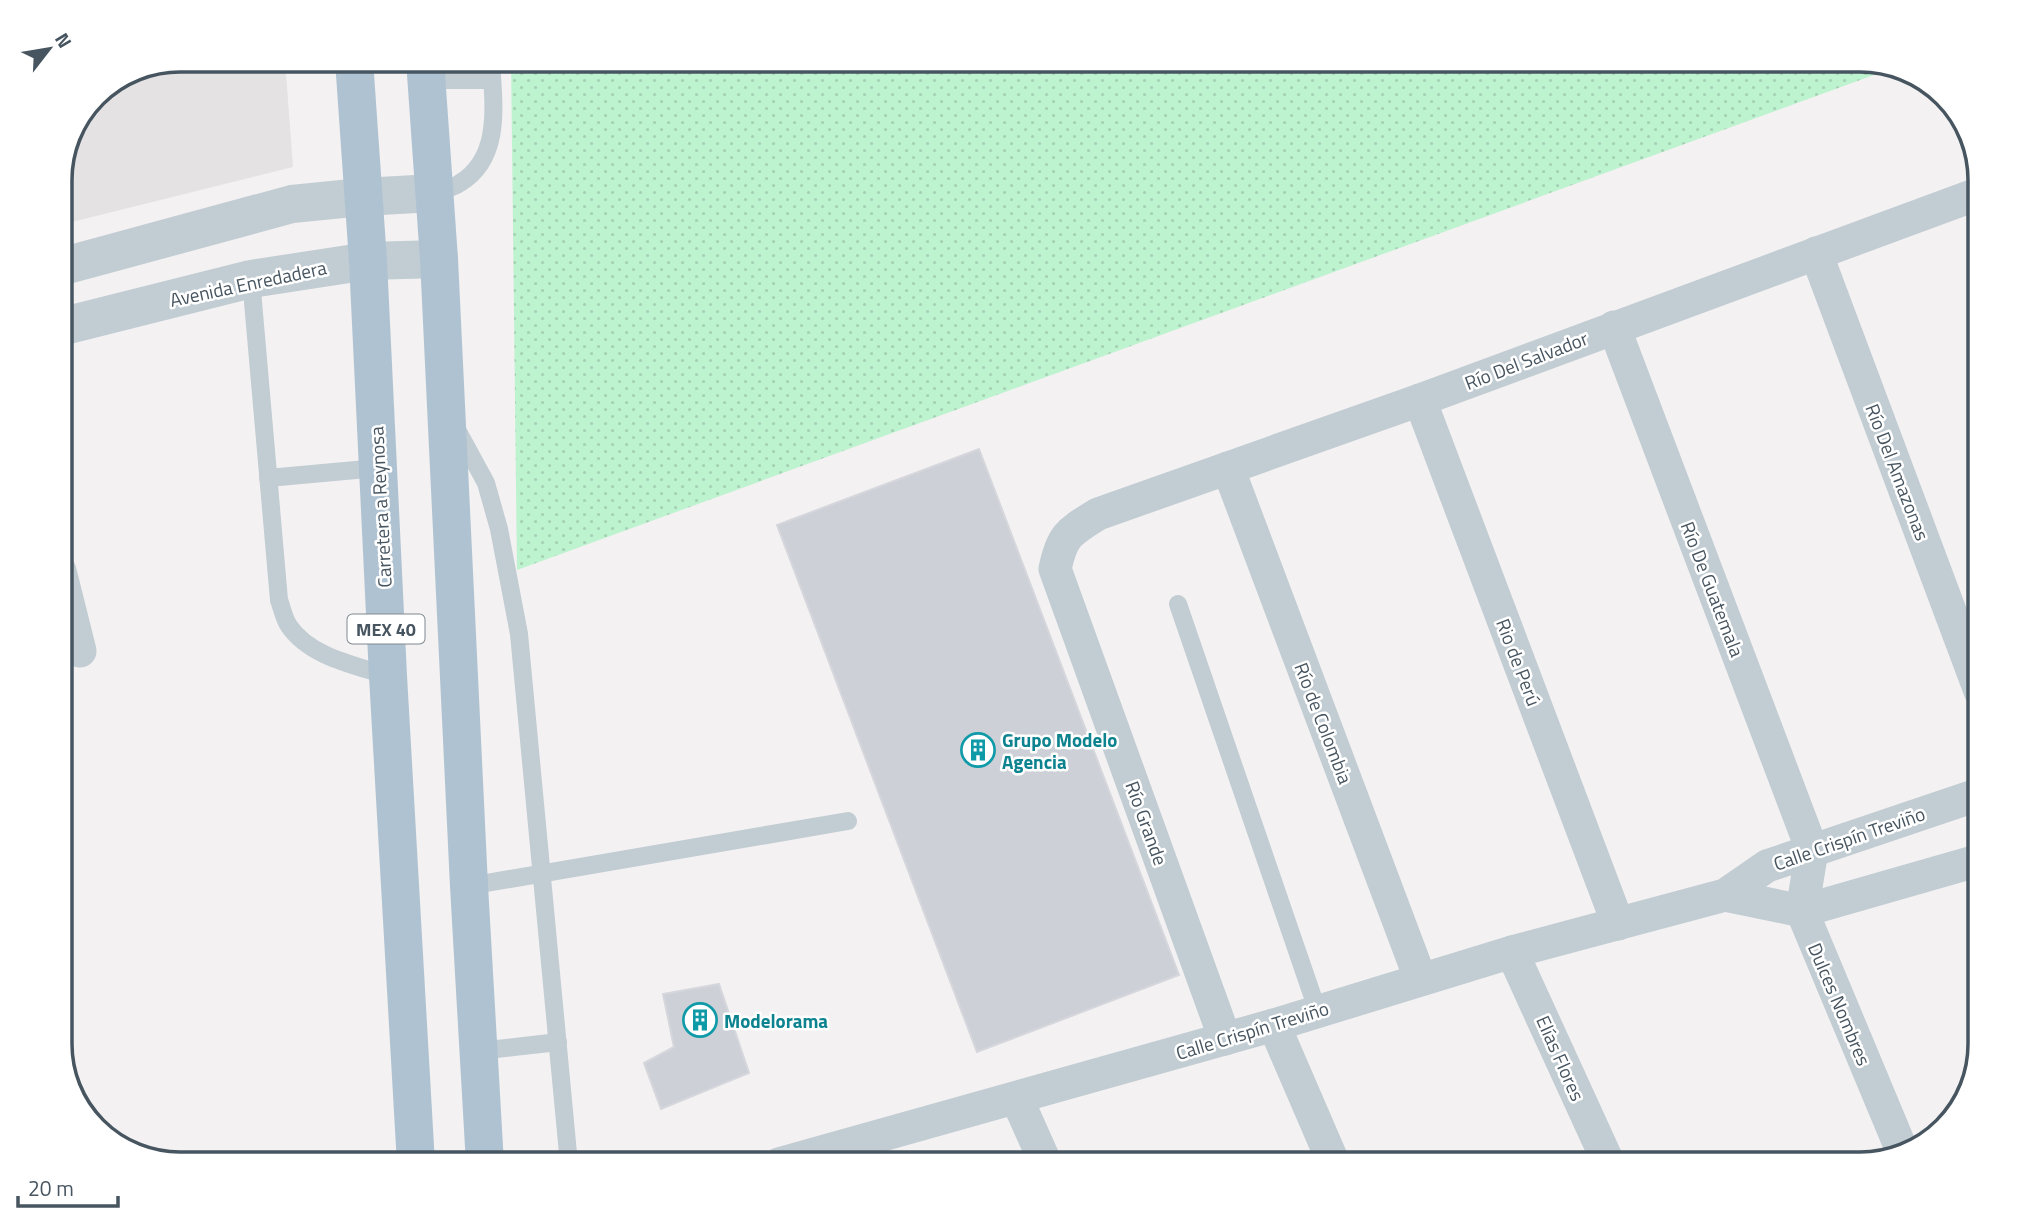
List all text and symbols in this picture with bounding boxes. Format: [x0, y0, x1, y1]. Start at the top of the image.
north arrow [14, 14, 84, 84]
text: N [48, 27, 80, 53]
street label: Avenida Enredadera [167, 252, 330, 314]
street label: Río Del Salvador [1460, 323, 1592, 397]
street label: Río Del Amazonas [1859, 399, 1937, 545]
street label: Carretera a Reynosa [361, 425, 399, 588]
street label: Río De Guatemala [1674, 517, 1752, 661]
road number: MEX 40 [348, 614, 424, 644]
street label: Rio de Perú [1489, 614, 1549, 710]
street label: Río de Colombia [1288, 658, 1361, 788]
place label: Grupo Modelo Agencia [1002, 725, 1117, 776]
building icon: Grupo Modelo Agencia [959, 731, 997, 769]
street label: Río Grande [1118, 777, 1176, 869]
street label: Calle Crispín Treviño [1769, 798, 1929, 878]
street label: Dulces Nombres [1801, 938, 1879, 1070]
street label: Calle Crispín Treviño [1172, 993, 1332, 1067]
building icon: Modelorama [681, 1001, 719, 1039]
place label: Modelorama [724, 1006, 828, 1035]
street label: Elías Flores [1529, 1011, 1593, 1106]
scale bar [18, 1164, 117, 1208]
text: 20 m [28, 1172, 74, 1204]

